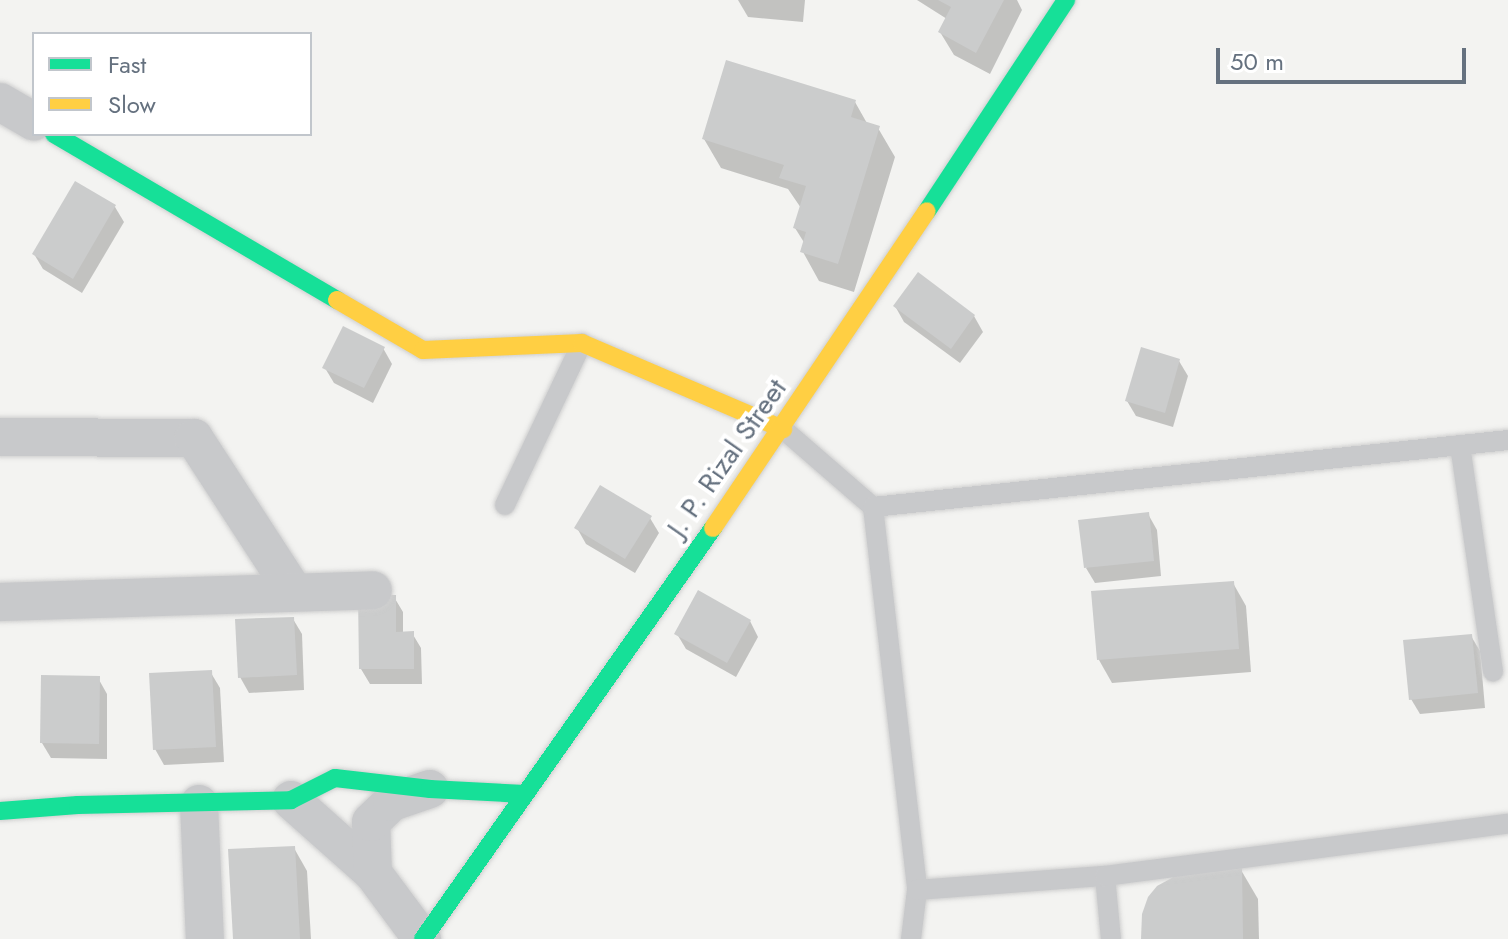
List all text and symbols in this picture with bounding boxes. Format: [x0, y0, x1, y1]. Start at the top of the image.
legend [32, 32, 312, 136]
scale bar [1220, 32, 1470, 82]
text: 50 m [1230, 44, 1284, 79]
text: Fast [108, 47, 146, 82]
text: Slow [108, 87, 156, 122]
street label: J. P. Rizal Street [660, 373, 794, 543]

